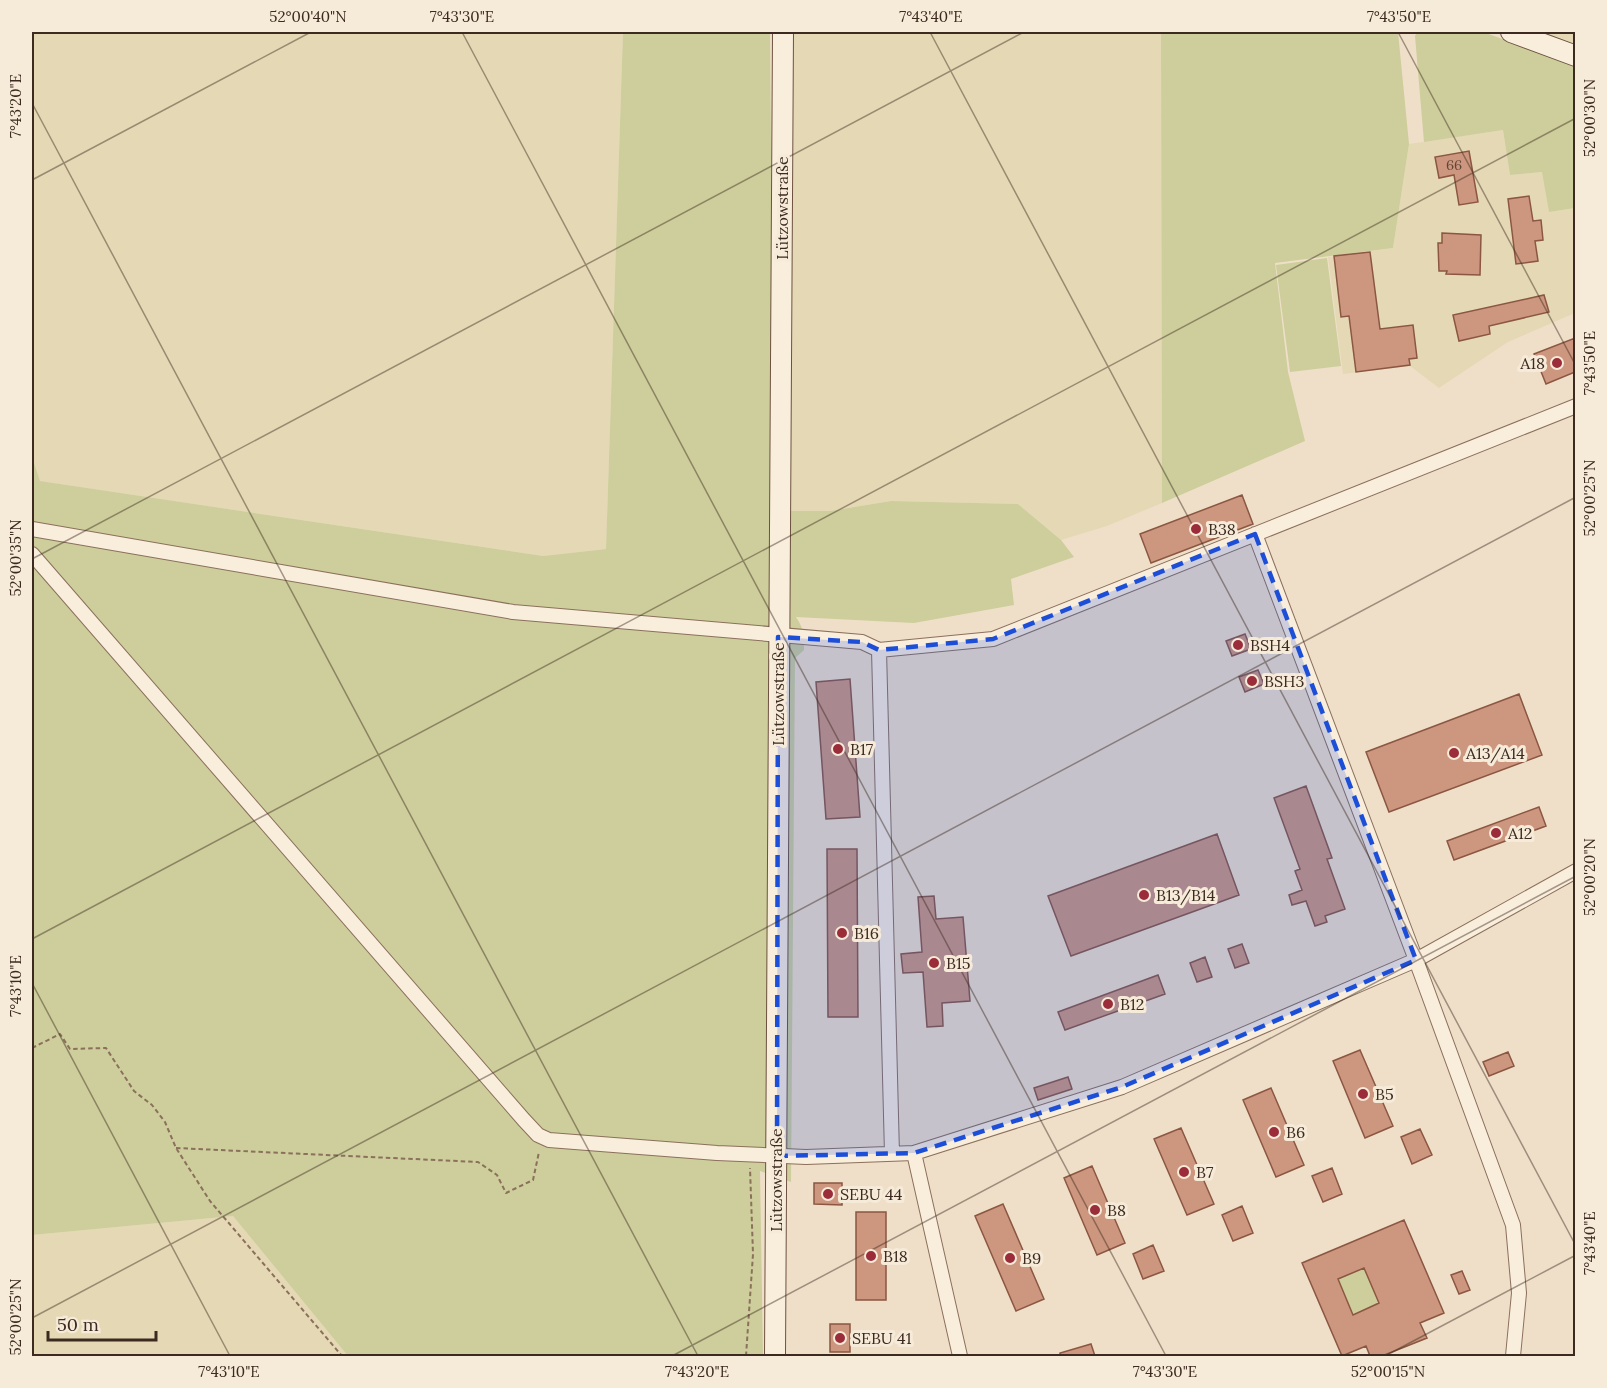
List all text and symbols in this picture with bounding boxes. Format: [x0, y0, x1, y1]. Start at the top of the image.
text: 52°00'40"N [269, 7, 347, 26]
text: 7°43'30"E [430, 7, 494, 26]
text: 7°43'40"E [899, 7, 963, 26]
text: 7°43'50"E [1367, 7, 1431, 26]
text: 7°43'20"E [6, 74, 25, 138]
text: 52°00'30"N [1580, 79, 1599, 157]
street label: Lützowstraße [772, 156, 792, 260]
house number: 66 [1446, 156, 1462, 174]
text: 7°43'50"E [1580, 331, 1599, 395]
place label: A18 [1519, 353, 1545, 373]
marker: A18 [1550, 356, 1564, 370]
text: 52°00'25"N [1580, 460, 1599, 536]
text: 52°00'35"N [6, 519, 25, 597]
place label: B38 [1208, 519, 1236, 539]
marker: B38 [1189, 522, 1203, 536]
place label: BSH4 [1250, 635, 1291, 655]
marker: BSH4 [1231, 638, 1245, 652]
street label: Lützowstraße [768, 642, 788, 746]
place label: BSH3 [1264, 671, 1305, 691]
marker: BSH3 [1245, 674, 1259, 688]
place label: B17 [850, 739, 874, 759]
marker: B17 [831, 742, 845, 756]
place label: A13/A14 [1465, 743, 1525, 764]
marker: A13/A14 [1447, 746, 1461, 760]
place label: A12 [1507, 823, 1532, 843]
marker: A12 [1489, 826, 1503, 840]
text: 52°00'20"N [1580, 838, 1599, 916]
place label: B13/B14 [1156, 885, 1216, 906]
marker: B13/B14 [1137, 888, 1151, 902]
place label: B16 [854, 923, 879, 943]
marker: B16 [835, 926, 849, 940]
place label: B15 [946, 953, 971, 973]
text: 7°43'10"E [6, 955, 25, 1017]
marker: B15 [927, 956, 941, 970]
place label: B12 [1120, 994, 1144, 1014]
marker: B12 [1101, 997, 1115, 1011]
place label: B5 [1375, 1084, 1394, 1104]
marker: B5 [1356, 1087, 1370, 1101]
place label: B6 [1286, 1122, 1305, 1142]
marker: B6 [1267, 1125, 1281, 1139]
street label: Lützowstraße [766, 1128, 786, 1232]
place label: B7 [1196, 1162, 1214, 1182]
marker: B7 [1177, 1165, 1191, 1179]
place label: SEBU 44 [840, 1184, 903, 1204]
marker: SEBU 44 [821, 1187, 835, 1201]
place label: B8 [1107, 1200, 1126, 1220]
marker: B8 [1088, 1203, 1102, 1217]
text: 7°43'40"E [1580, 1211, 1599, 1275]
place label: B18 [883, 1246, 908, 1266]
place label: B9 [1022, 1248, 1041, 1268]
marker: B18 [864, 1249, 878, 1263]
marker: B9 [1003, 1251, 1017, 1265]
text: 52°00'25"N [6, 1279, 25, 1355]
scale bar [48, 1304, 156, 1342]
text: 50 m [57, 1313, 99, 1336]
place label: SEBU 41 [852, 1328, 912, 1348]
marker: SEBU 41 [833, 1331, 847, 1345]
text: 7°43'10"E [198, 1362, 260, 1381]
text: 7°43'20"E [665, 1362, 729, 1381]
text: 7°43'30"E [1133, 1362, 1197, 1381]
text: 52°00'15"N [1351, 1362, 1425, 1381]

